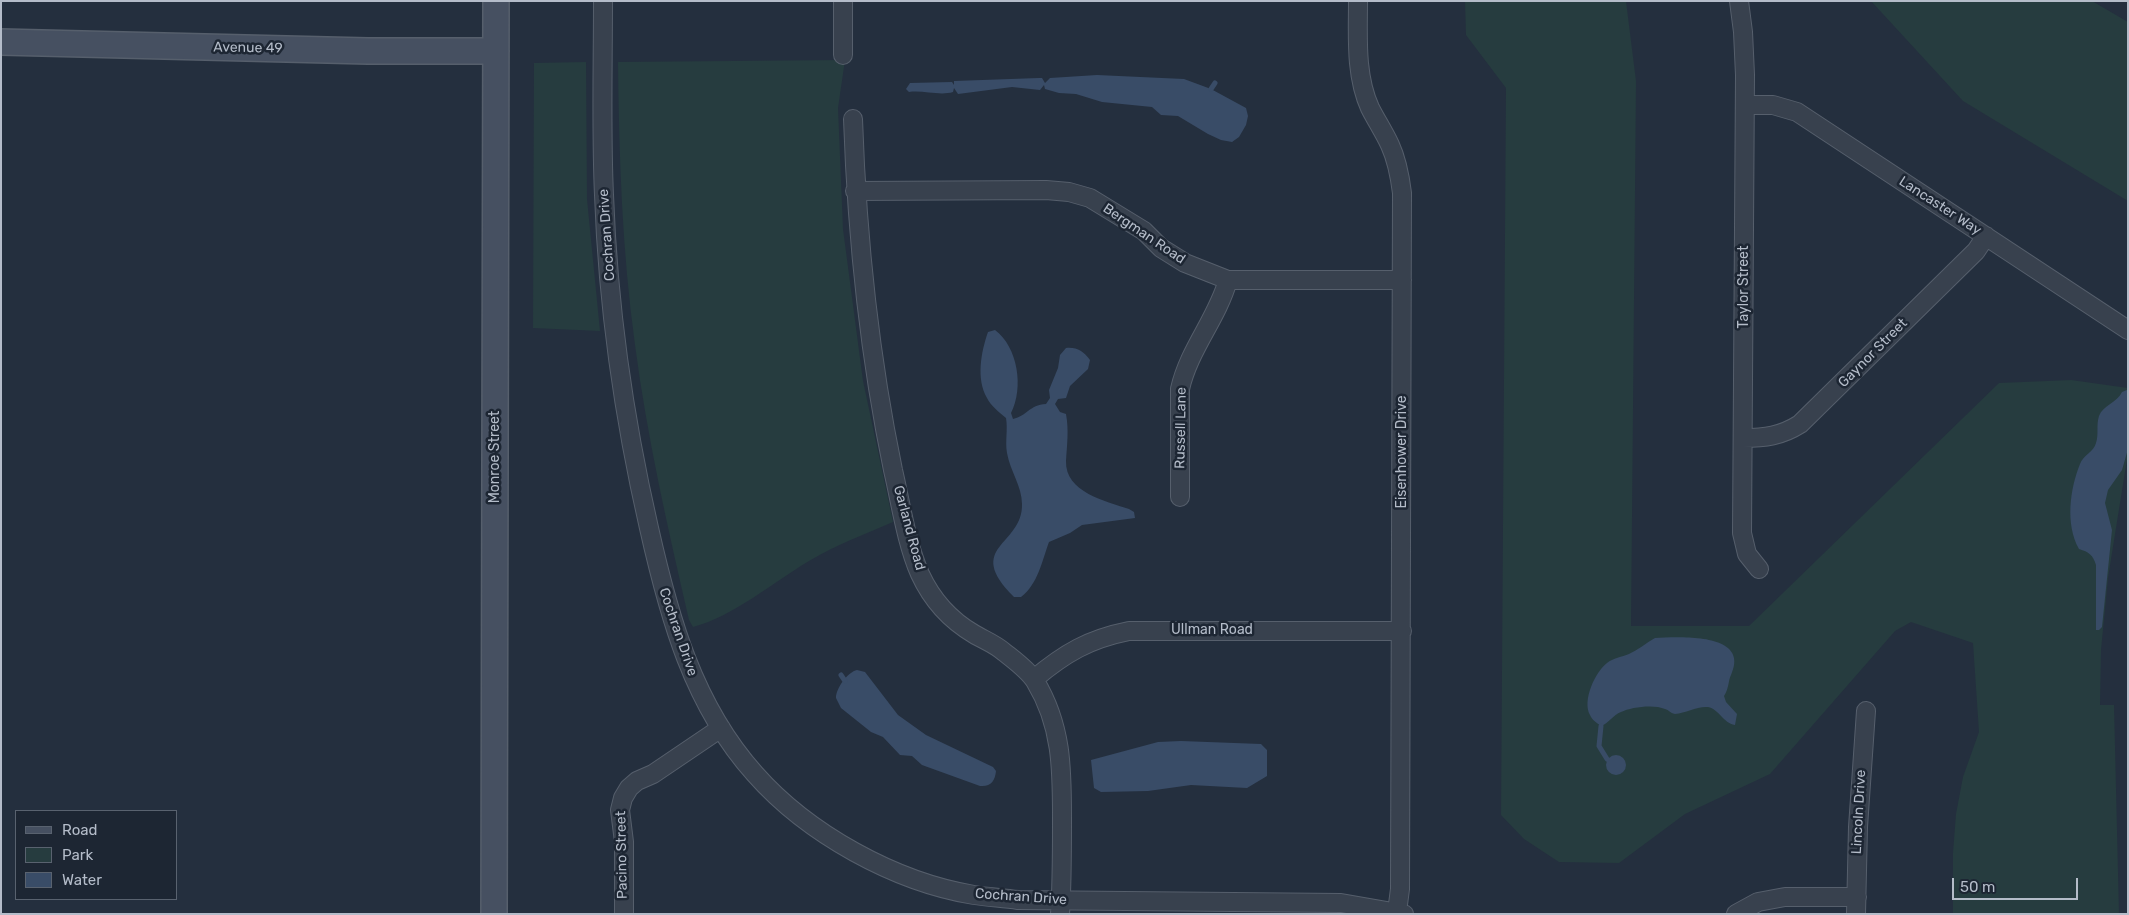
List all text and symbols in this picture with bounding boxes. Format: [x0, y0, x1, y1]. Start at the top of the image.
street label: Avenue 49 [213, 39, 283, 57]
street label: Lancaster Way [1896, 173, 1984, 239]
street label: Cochran Drive [595, 188, 619, 282]
street label: Bergman Road [1100, 200, 1188, 268]
street label: Taylor Street [1736, 246, 1752, 328]
street label: Gaynor Street [1835, 315, 1911, 391]
street label: Russell Lane [1172, 387, 1190, 469]
street label: Eisenhower Drive [1394, 395, 1410, 509]
street label: Monroe Street [487, 411, 503, 503]
street label: Garland Road [890, 484, 928, 572]
street label: Cochran Drive [655, 586, 701, 678]
street label: Ullman Road [1171, 622, 1253, 638]
street label: Lincoln Drive [1848, 769, 1870, 855]
legend [15, 810, 178, 900]
street label: Pacino Street [613, 811, 631, 899]
text: Road [62, 821, 98, 839]
text: Park [62, 846, 93, 864]
scale bar [1954, 868, 2080, 900]
text: Water [62, 871, 102, 889]
text: 50 m [1960, 878, 1995, 896]
street label: Cochran Drive [974, 885, 1068, 909]

